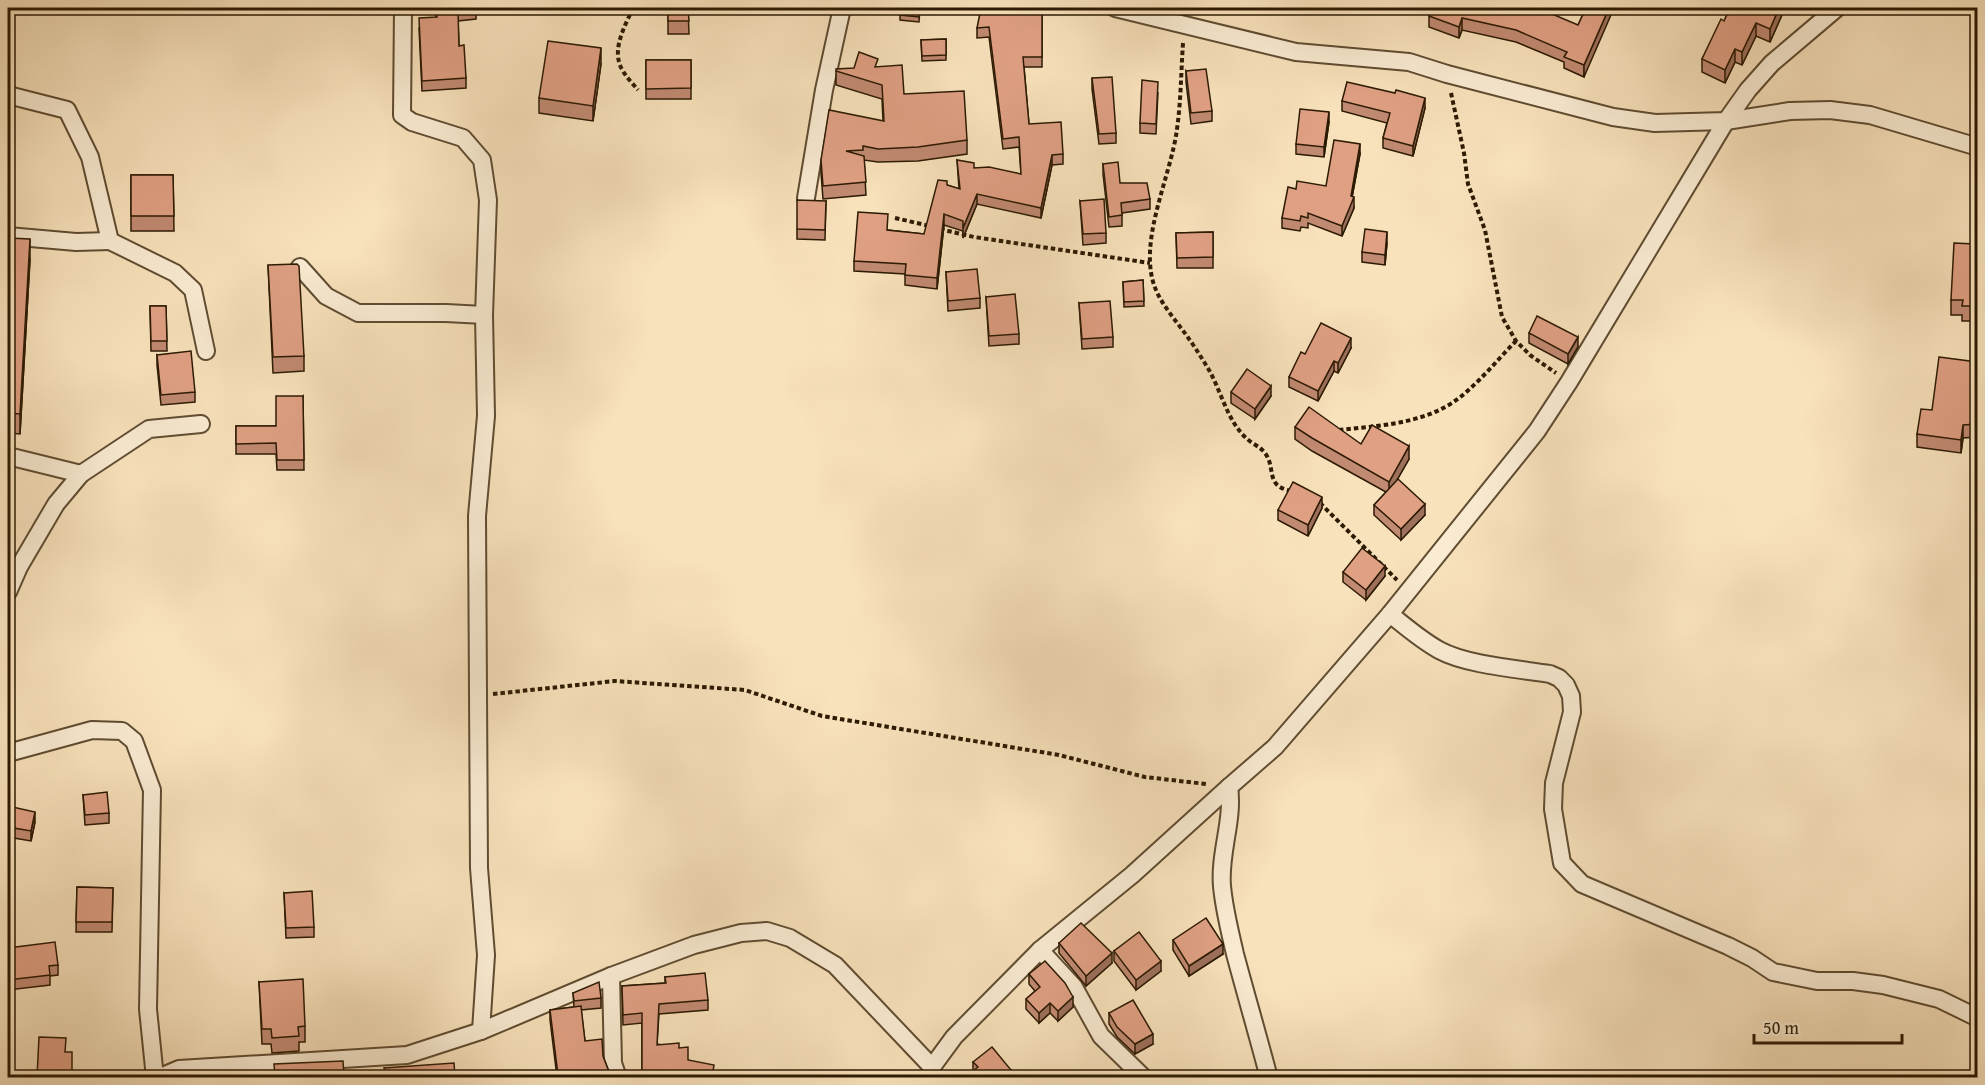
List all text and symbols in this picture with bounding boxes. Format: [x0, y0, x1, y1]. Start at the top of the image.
scale bar [1754, 1007, 1902, 1045]
text: 50 m [1763, 1014, 1799, 1041]

